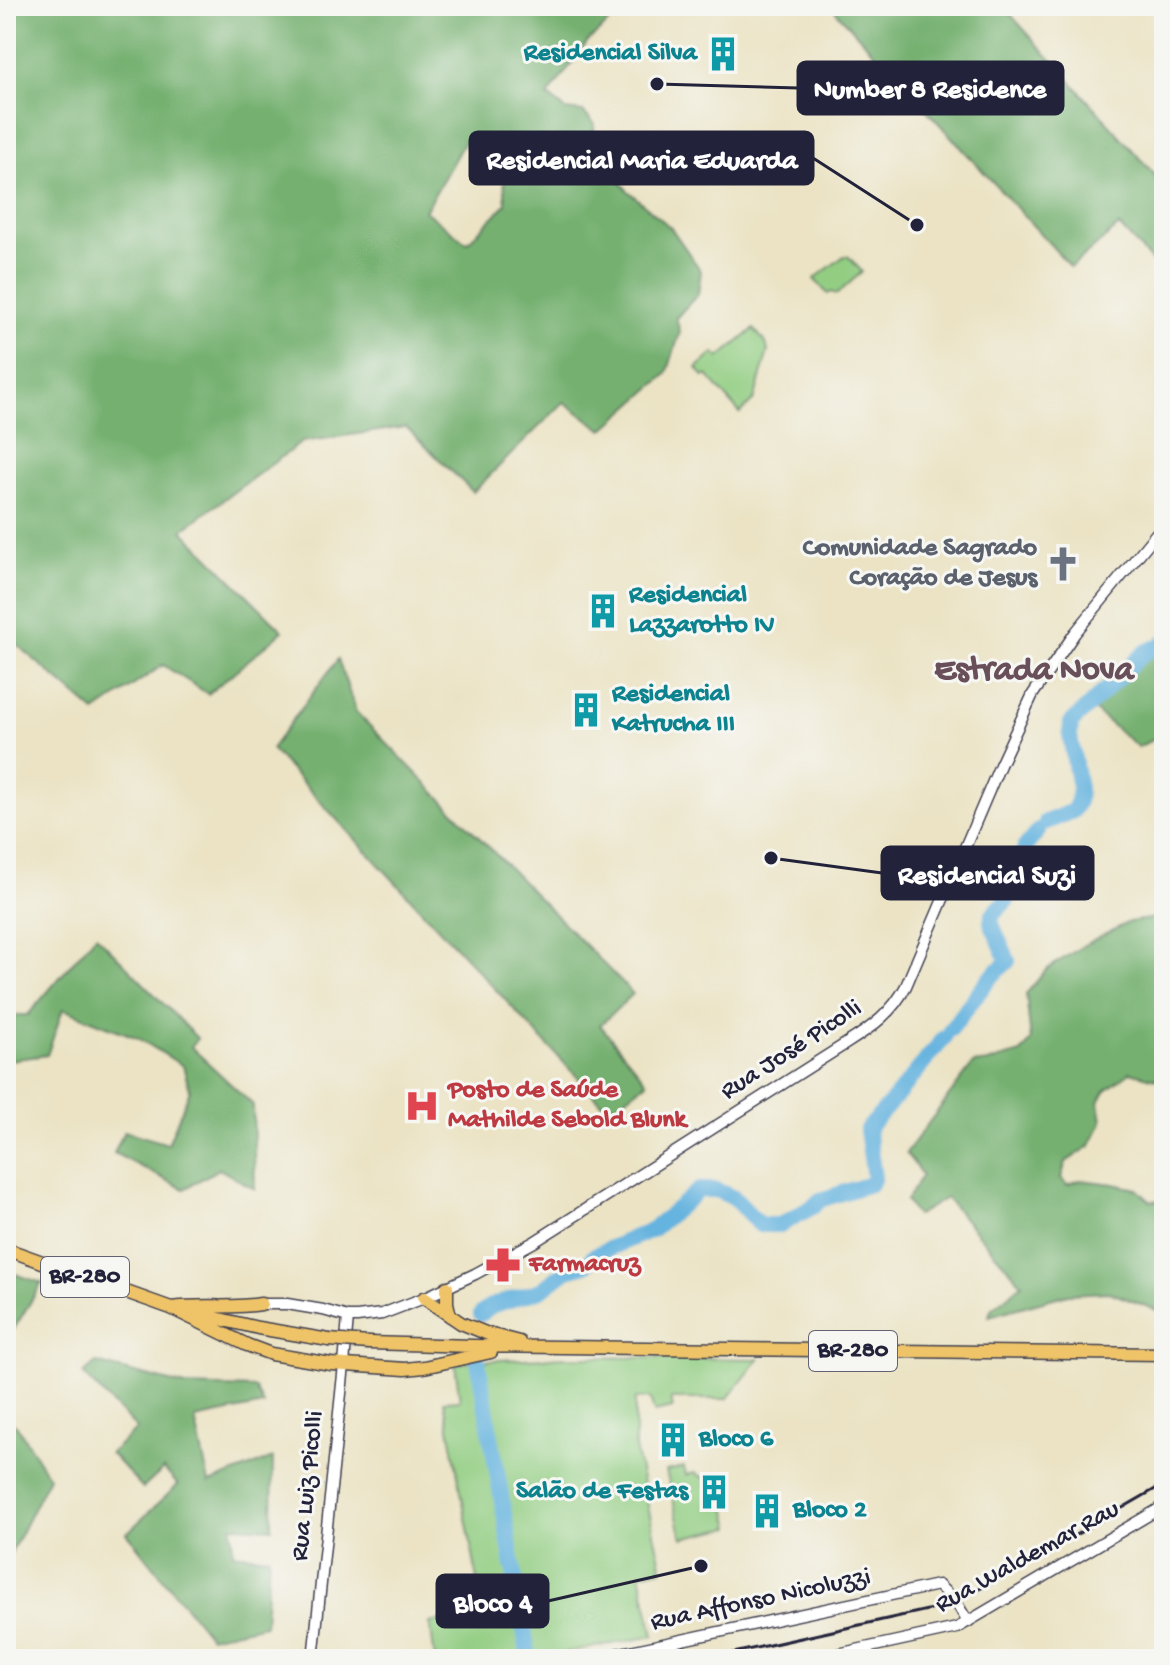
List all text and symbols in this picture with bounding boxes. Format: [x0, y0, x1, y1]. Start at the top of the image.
building icon: Residencial Silva [704, 35, 742, 73]
place label: Residencial Silva [523, 39, 699, 70]
callout: Number 8 Residence [798, 62, 1063, 114]
text: Number 8 Residence [814, 75, 1048, 108]
callout: Residencial Maria Eduarda [470, 132, 813, 184]
text: Residencial Maria Eduarda [485, 146, 799, 179]
place label: Comunidade Sagrado Coração de Jesus [803, 534, 1038, 595]
church icon: Comunidade Sagrado Coração de Jesus [1044, 545, 1082, 583]
place label: Residencial Lazzarotto IV [628, 581, 775, 642]
building icon: Residencial Lazzarotto IV [584, 592, 622, 630]
district label: Estrada Nova [934, 652, 1136, 692]
place label: Residencial Katrucha III [611, 680, 735, 741]
building icon: Residencial Katrucha III [567, 691, 605, 729]
callout: Residencial Suzi [882, 847, 1093, 899]
text: Residencial Suzi [897, 861, 1076, 894]
street label: Rua José Picolli [716, 994, 868, 1108]
place label: Posto de Saúde Mathilde Sebold Blunk [446, 1076, 690, 1137]
hospital icon: Posto de Saúde Mathilde Sebold Blunk [403, 1087, 441, 1125]
pharmacy icon: Farmacruz [484, 1246, 522, 1284]
place label: Farmacruz [528, 1250, 642, 1281]
road number: BR-280 [41, 1257, 129, 1297]
road number: BR-280 [809, 1331, 897, 1371]
street label: Rua Luiz Picolli [286, 1409, 332, 1563]
building icon: Bloco 6 [654, 1421, 692, 1459]
place label: Bloco 6 [698, 1425, 774, 1456]
building icon: Salão de Festas [695, 1473, 733, 1511]
place label: Salão de Festas [516, 1477, 689, 1508]
building icon: Bloco 2 [748, 1492, 786, 1530]
street label: Rua Waldemar Rau [930, 1495, 1126, 1621]
place label: Bloco 2 [792, 1496, 867, 1527]
street label: Rua Affonso Nicoluzzi [648, 1563, 874, 1639]
callout: Bloco 4 [437, 1575, 548, 1627]
text: Bloco 4 [453, 1589, 533, 1622]

